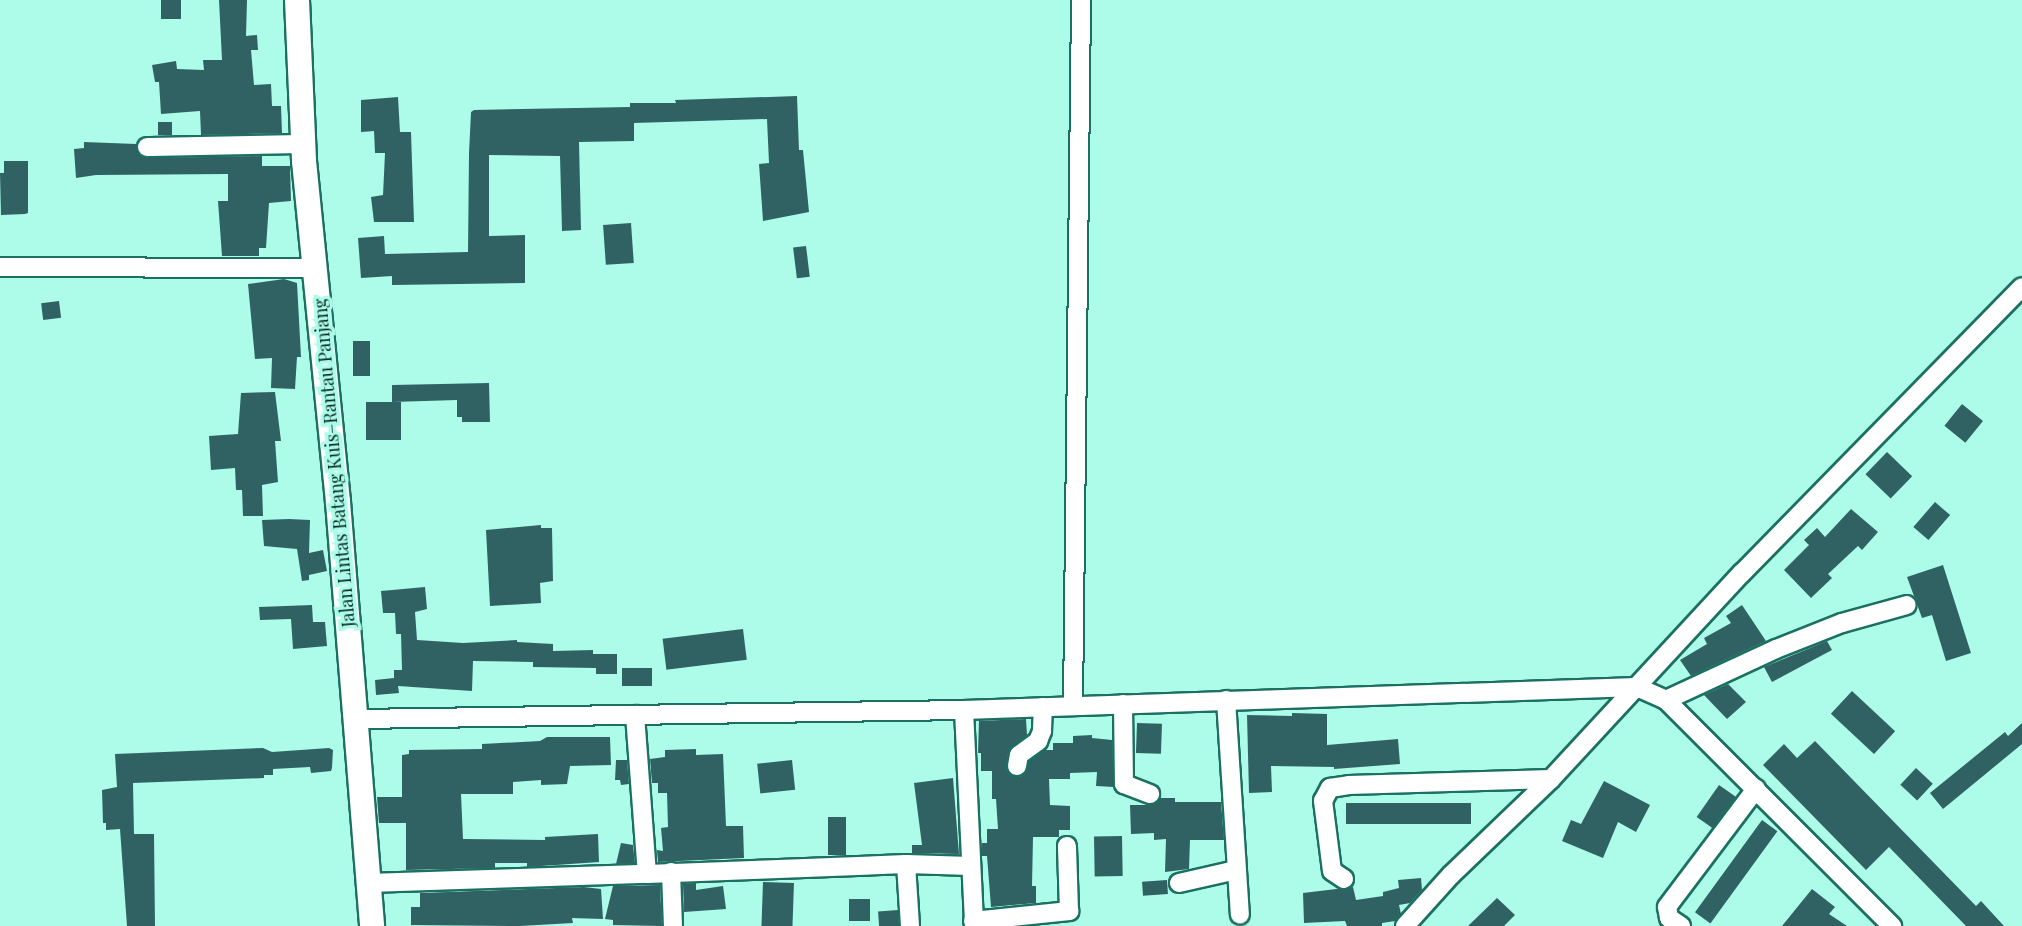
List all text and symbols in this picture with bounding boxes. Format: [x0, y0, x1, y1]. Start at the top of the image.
street label: Jalan Lintas Batang Kuis–Rantau Panjang [309, 298, 359, 628]

